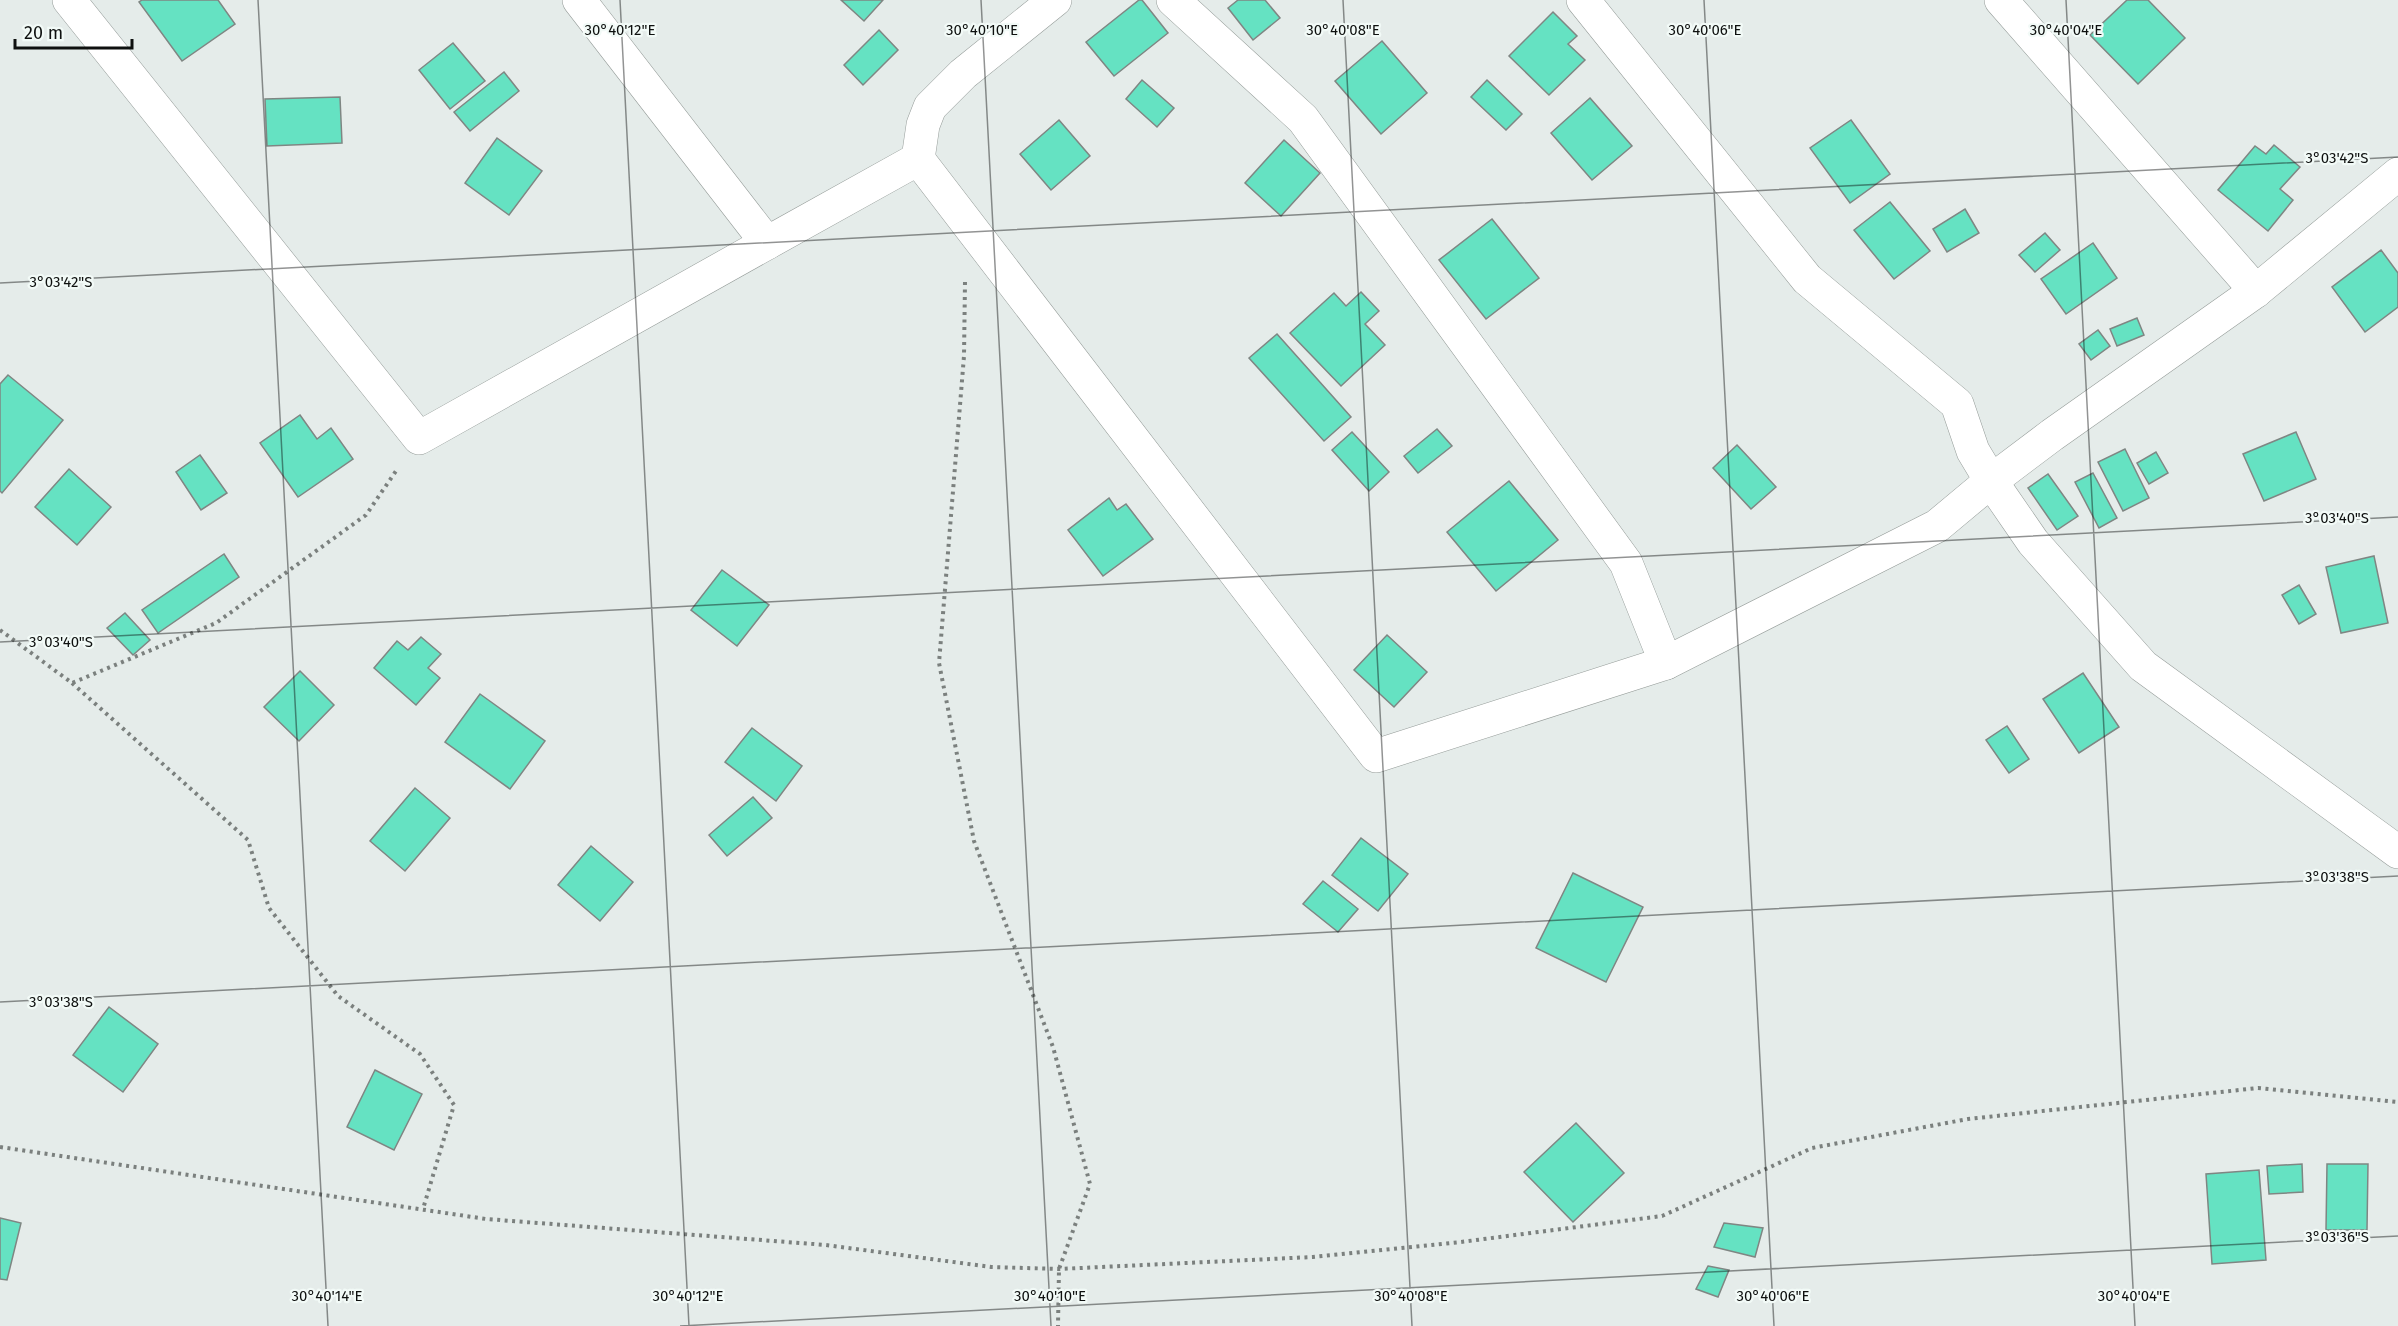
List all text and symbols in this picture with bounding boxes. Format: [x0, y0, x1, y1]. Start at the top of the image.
scale bar [15, 12, 132, 50]
text: 30°40'12"E [584, 21, 656, 39]
text: 30°40'10"E [946, 21, 1018, 39]
text: 30°40'08"E [1306, 21, 1380, 39]
text: 30°40'06"E [1668, 21, 1742, 39]
text: 30°40'04"E [2030, 21, 2102, 39]
text: 20 m [24, 22, 63, 44]
text: 3°03'42"S [2306, 149, 2369, 167]
text: 3°03'42"S [30, 273, 93, 291]
text: 3°03'40"S [2305, 509, 2369, 527]
text: 3°03'40"S [29, 633, 93, 651]
text: 3°03'38"S [2305, 868, 2369, 886]
text: 3°03'38"S [29, 993, 93, 1011]
text: 3°03'36"S [2305, 1228, 2369, 1246]
text: 30°40'14"E [292, 1287, 362, 1305]
text: 30°40'12"E [652, 1287, 724, 1305]
text: 30°40'10"E [1014, 1287, 1086, 1305]
text: 30°40'08"E [1374, 1287, 1448, 1305]
text: 30°40'06"E [1736, 1287, 1810, 1305]
text: 30°40'04"E [2098, 1287, 2170, 1305]

